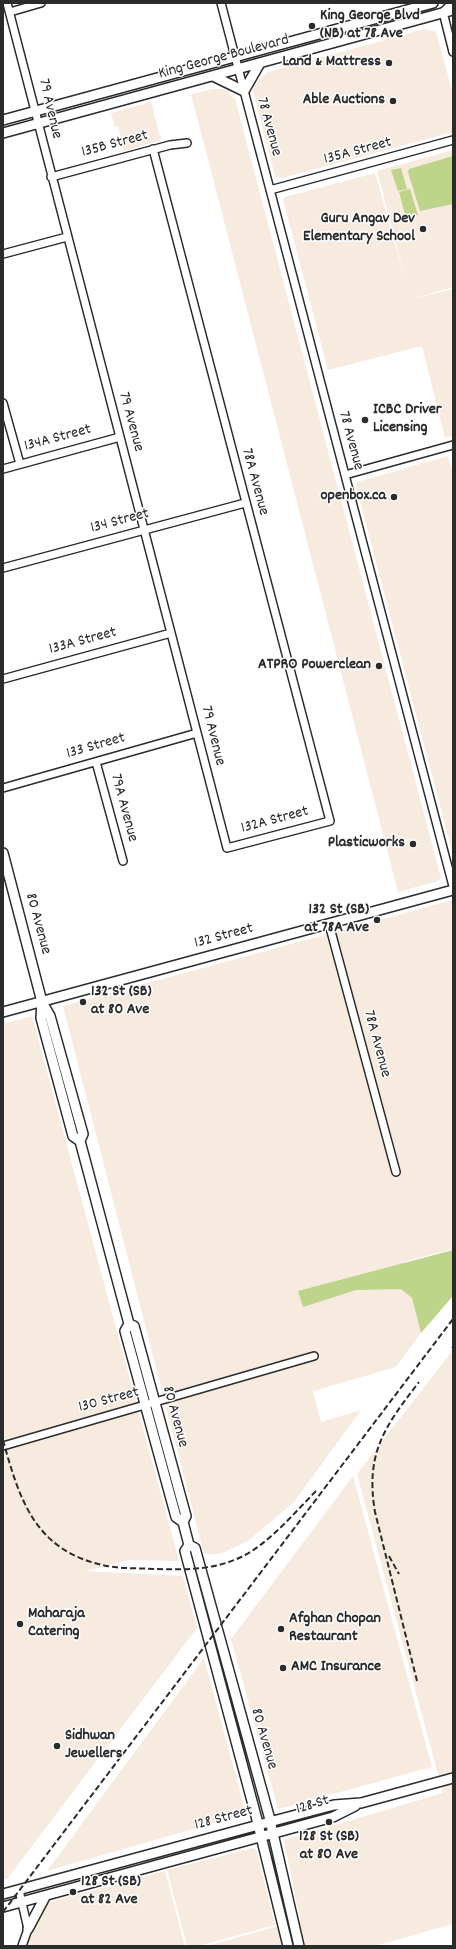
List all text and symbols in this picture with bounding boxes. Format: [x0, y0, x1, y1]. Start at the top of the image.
place label: King George Blvd (NB) at 78 Ave [320, 7, 420, 45]
marker: King George Blvd (NB) at 78 Ave [307, 21, 317, 31]
street label: King George Boulevard [157, 31, 291, 85]
place label: Land & Mattress [283, 53, 381, 73]
marker: Land & Mattress [384, 58, 394, 68]
street label: 79 Avenue [33, 77, 65, 141]
place label: Able Auctions [303, 91, 385, 111]
street label: 78 Avenue [251, 96, 285, 158]
marker: Able Auctions [388, 96, 398, 106]
street label: 135B Street [80, 127, 150, 163]
street label: 135A Street [322, 134, 394, 170]
place label: Guru Angav Dev Elementary School [303, 210, 415, 248]
marker: Guru Angav Dev Elementary School [418, 224, 428, 234]
street label: 79 Avenue [113, 390, 147, 454]
place label: ICBC Driver Licensing [373, 401, 442, 439]
street label: 78 Avenue [333, 410, 367, 472]
marker: ICBC Driver Licensing [360, 415, 370, 425]
street label: 134A Street [22, 421, 94, 457]
street label: 78A Avenue [236, 446, 272, 518]
place label: openbox.ca [320, 487, 386, 507]
marker: openbox.ca [389, 492, 399, 502]
street label: 134 Street [89, 505, 151, 539]
street label: 133A Street [47, 624, 119, 660]
place label: ATPRO Powerclean [258, 656, 371, 676]
marker: ATPRO Powerclean [374, 661, 384, 671]
street label: 79 Avenue [195, 704, 229, 768]
street label: 133 Street [64, 729, 128, 765]
street label: 79A Avenue [105, 772, 141, 844]
street label: 132A Street [239, 803, 311, 839]
place label: Plasticworks [328, 834, 405, 854]
marker: Plasticworks [408, 839, 418, 849]
street label: 80 Avenue [20, 891, 54, 957]
place label: 132 St (SB) at 78A Ave [305, 901, 369, 939]
marker: 132 St (SB) at 78A Ave [372, 915, 382, 925]
street label: 132 Street [192, 920, 256, 954]
place label: 132 St (SB) at 80 Ave [91, 983, 152, 1021]
marker: 132 St (SB) at 80 Ave [78, 997, 88, 1007]
street label: 78A Avenue [358, 1008, 394, 1080]
street label: 130 Street [77, 1384, 141, 1418]
street label: 80 Avenue [157, 1384, 191, 1450]
place label: Maharaja Catering [28, 1605, 85, 1643]
place label: Afghan Chopan Restaurant [289, 1610, 381, 1648]
marker: Maharaja Catering [15, 1619, 25, 1629]
marker: Afghan Chopan Restaurant [276, 1624, 286, 1634]
place label: AMC Insurance [291, 1658, 381, 1678]
marker: AMC Insurance [278, 1663, 288, 1673]
street label: 80 Avenue [245, 1706, 281, 1772]
place label: Sidhwan Jewellers [65, 1727, 123, 1765]
marker: Sidhwan Jewellers [52, 1741, 62, 1751]
street label: 128 St [294, 1792, 332, 1820]
street label: 128 Street [193, 1802, 255, 1836]
marker: 128 St (SB) at 80 Ave [324, 1817, 334, 1827]
place label: 128 St (SB) at 80 Ave [299, 1828, 359, 1866]
place label: 128 St (SB) at 82 Ave [81, 1873, 141, 1911]
marker: 128 St (SB) at 82 Ave [68, 1887, 78, 1897]

